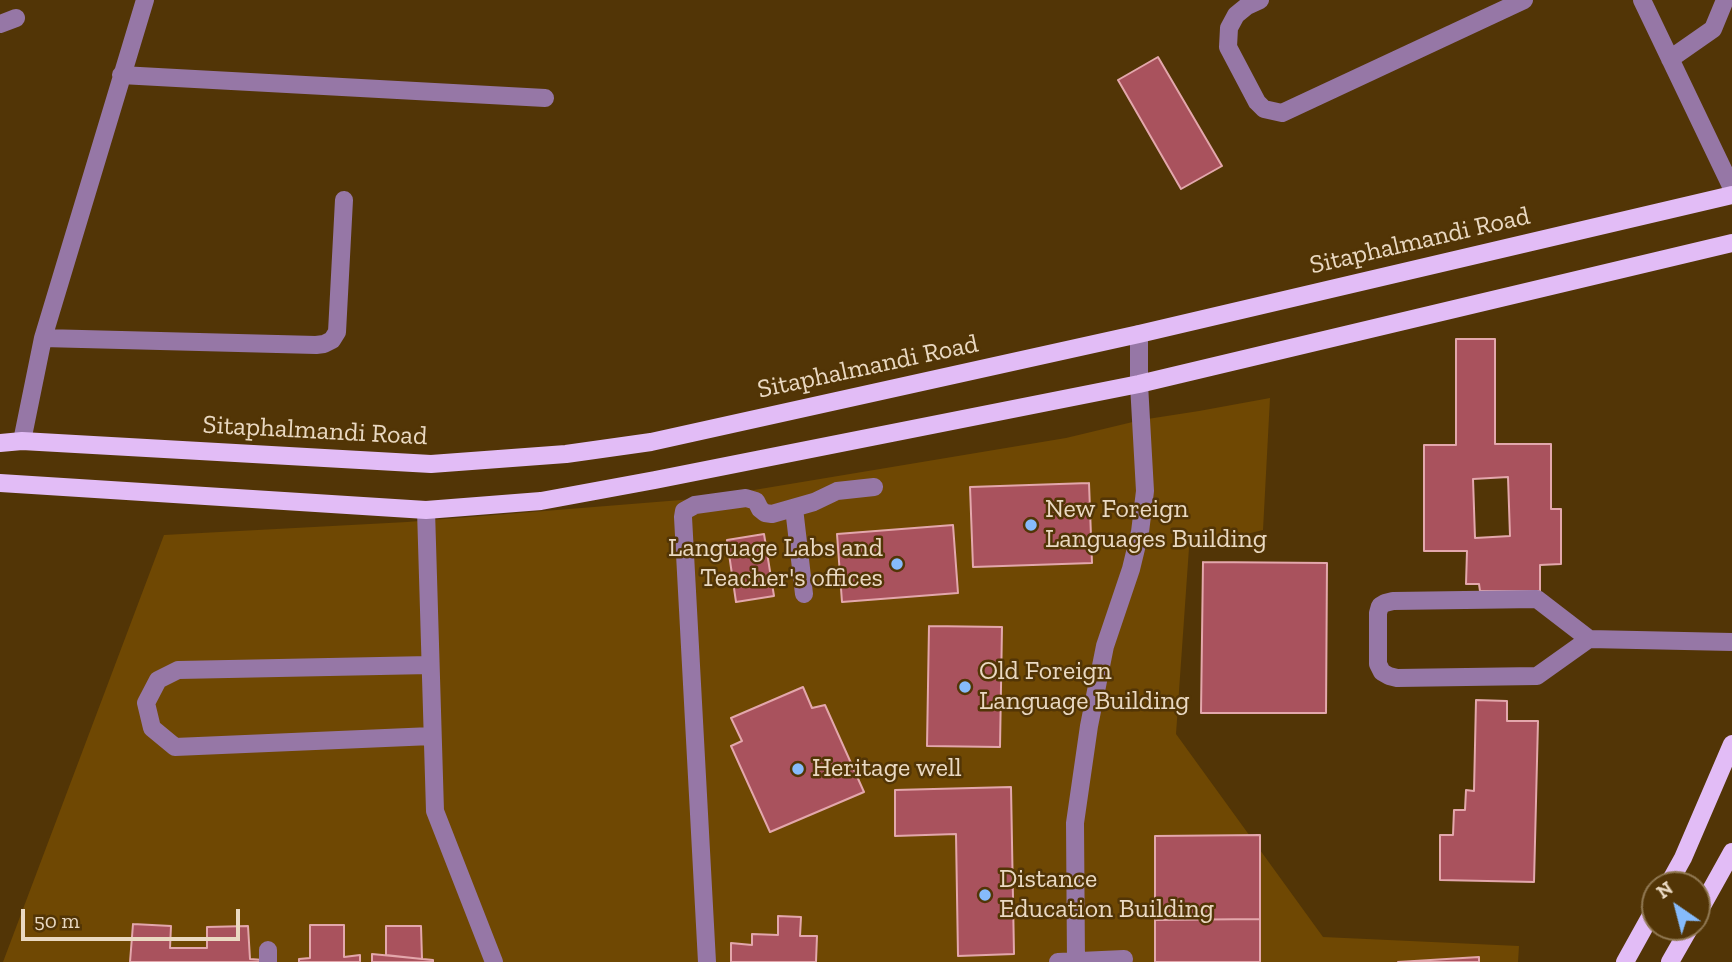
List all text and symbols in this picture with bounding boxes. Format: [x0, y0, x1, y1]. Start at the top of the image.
street label: Sitaphalmandi Road [1307, 201, 1533, 281]
street label: Sitaphalmandi Road [755, 328, 981, 406]
street label: Sitaphalmandi Road [202, 410, 428, 452]
place label: New Foreign Languages Building [1045, 494, 1267, 556]
marker: New Foreign Languages Building [1023, 517, 1039, 533]
place label: Language Labs and Teacher's offices [668, 533, 883, 594]
marker: Language Labs and Teacher's offices [889, 556, 905, 572]
place label: Old Foreign Language Building [979, 656, 1190, 718]
marker: Old Foreign Language Building [957, 679, 973, 695]
place label: Heritage well [812, 753, 962, 785]
marker: Heritage well [790, 761, 806, 777]
place label: Distance Education Building [999, 864, 1214, 926]
north arrow [1641, 871, 1711, 941]
text: N [1652, 876, 1677, 904]
marker: Distance Education Building [977, 887, 993, 903]
scale bar [24, 895, 243, 939]
text: 50 m [34, 908, 80, 933]

